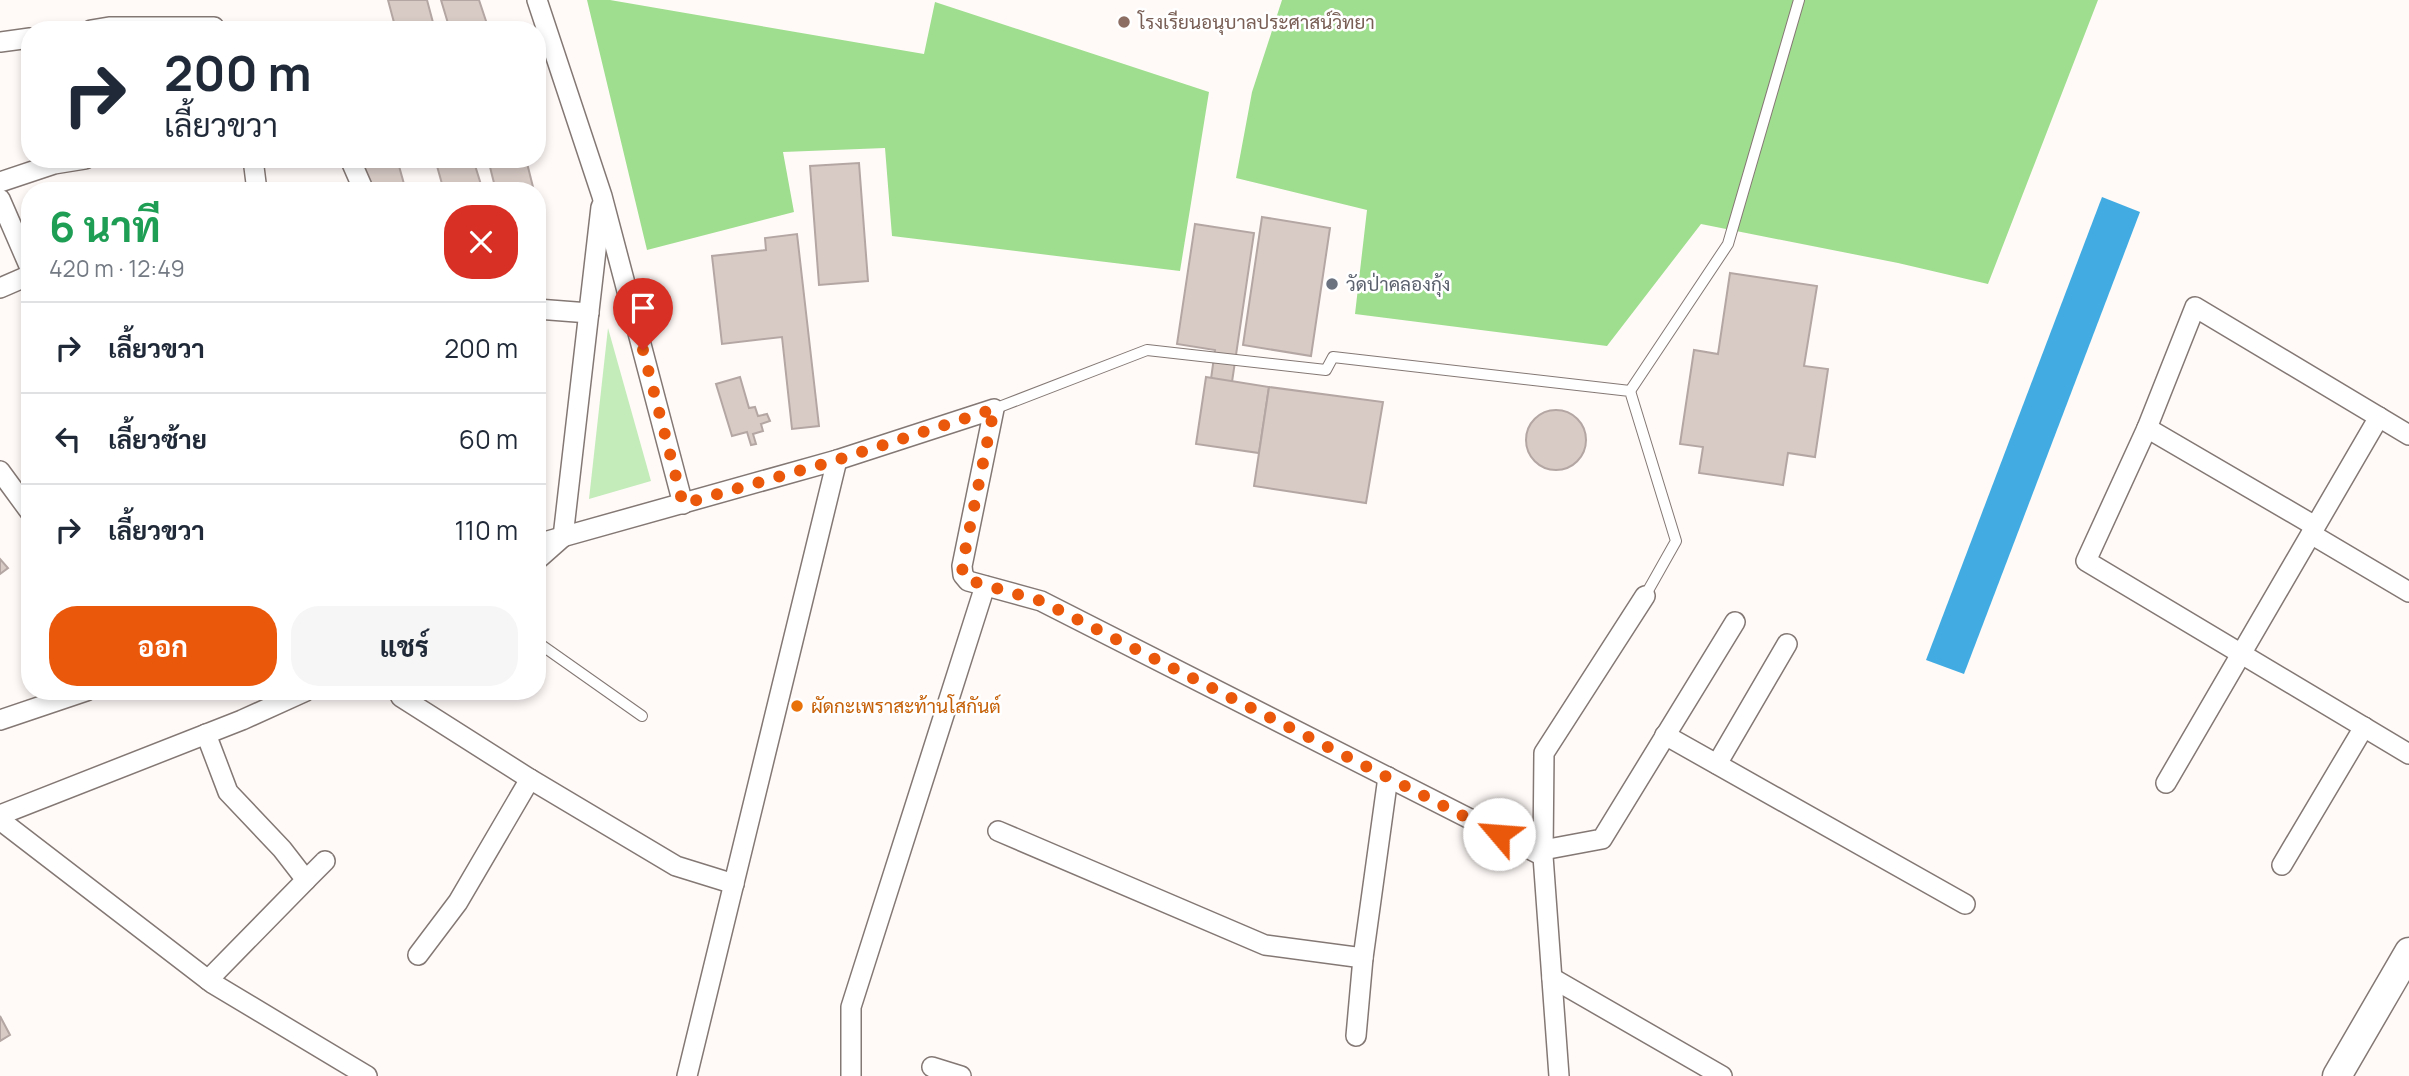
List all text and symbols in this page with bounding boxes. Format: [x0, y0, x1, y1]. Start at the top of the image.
place label: โรงเรียนอนุบาลประศาสน์วิทยา [1137, 9, 1375, 35]
marker: โรงเรียนอนุบาลประศาสน์วิทยา [1116, 14, 1132, 30]
text: 200 m [164, 39, 312, 106]
icon: right [49, 49, 140, 140]
text: เลี้ยวขวา [164, 103, 278, 147]
text: 6 นาที [49, 197, 161, 255]
button: close [444, 205, 518, 279]
text: 420 m · 12:49 [49, 252, 185, 284]
place label: วัดป่าคลองกุ้ง [1346, 271, 1450, 297]
marker: วัดป่าคลองกุ้ง [1324, 276, 1340, 292]
pin [613, 278, 673, 350]
icon: arrive [624, 289, 662, 327]
icon: right [49, 329, 87, 367]
text: เลี้ยวขวา [108, 330, 205, 366]
text: 200 m [444, 330, 518, 366]
icon: left [49, 420, 87, 458]
text: เลี้ยวซ้าย [108, 421, 207, 457]
text: 60 m [459, 421, 518, 457]
icon: right [49, 511, 87, 549]
text: เลี้ยวขวา [108, 512, 205, 548]
text: 110 m [455, 512, 518, 548]
button: ออก [49, 606, 277, 686]
button: แชร์ [291, 606, 518, 686]
place label: ผัดกะเพราสะท้านโสกันต์ [811, 693, 1001, 719]
marker: ผัดกะเพราสะท้านโสกันต์ [789, 698, 805, 714]
position arrow [1462, 797, 1536, 871]

